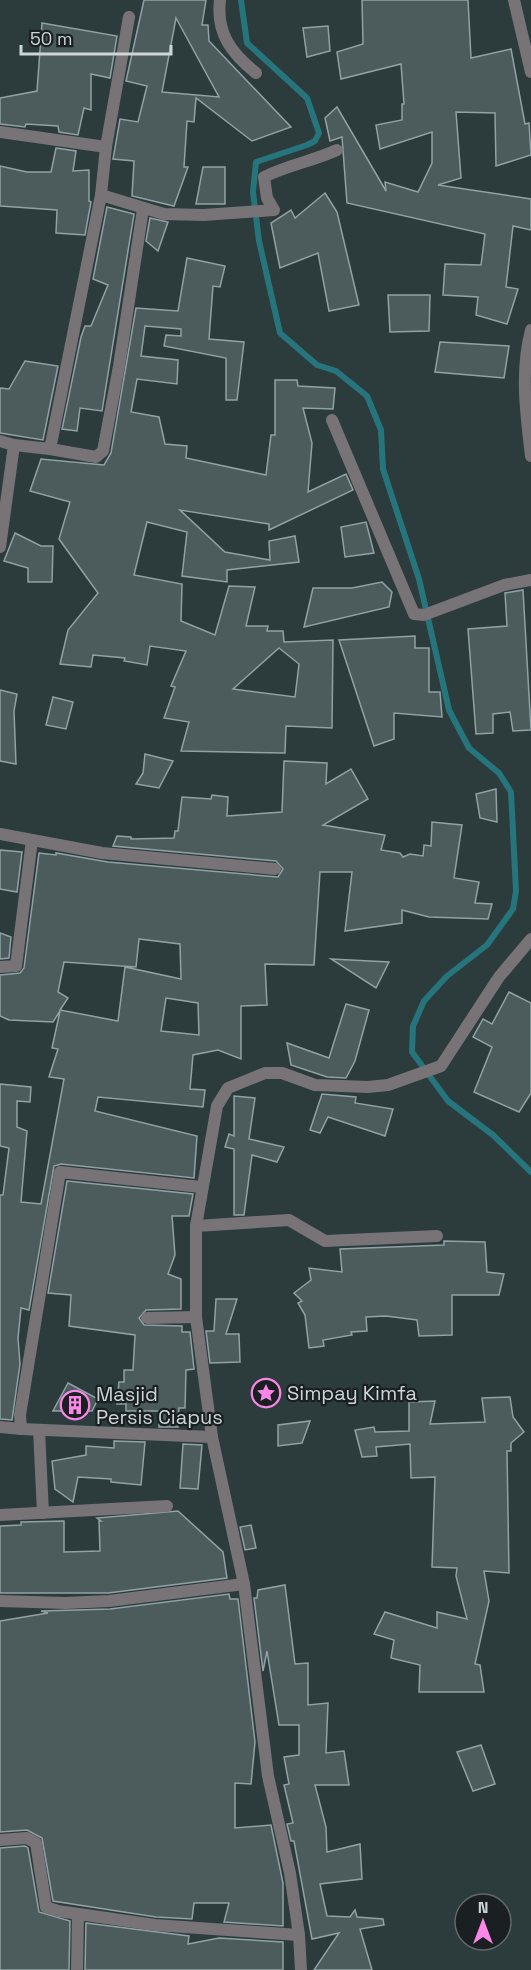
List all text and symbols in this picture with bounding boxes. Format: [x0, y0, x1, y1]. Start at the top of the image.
scale bar [21, 18, 171, 56]
text: 50 m [30, 27, 72, 50]
place icon: Simpay Kimfa [250, 1377, 282, 1409]
place label: Simpay Kimfa [287, 1380, 417, 1406]
place label: Masjid Persis Ciapus [96, 1381, 223, 1430]
building icon: Masjid Persis Ciapus [59, 1389, 91, 1421]
north arrow [453, 1892, 513, 1952]
text: N [478, 1897, 488, 1918]

